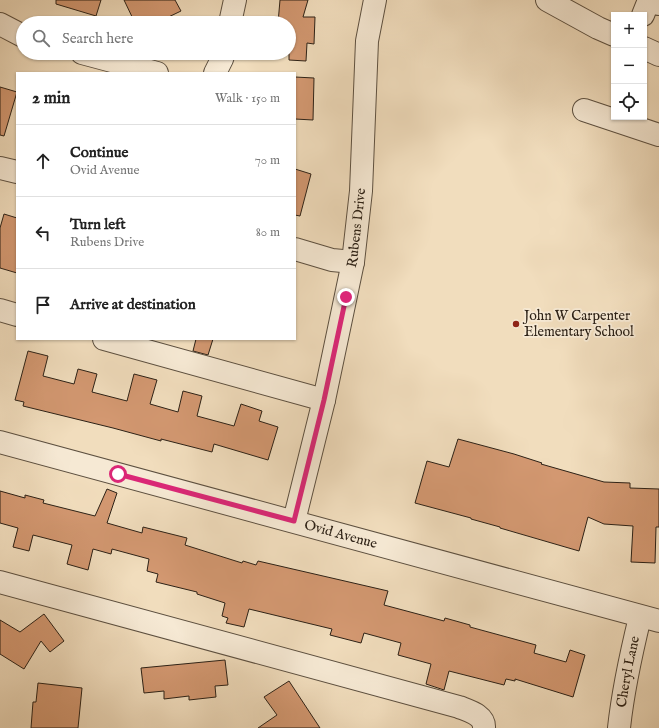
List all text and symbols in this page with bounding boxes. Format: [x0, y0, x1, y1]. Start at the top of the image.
map controls [611, 12, 647, 120]
button: + [611, 12, 647, 48]
search box [16, 16, 296, 60]
icon: search [30, 27, 52, 49]
text: Search here [62, 29, 133, 48]
button: − [611, 48, 647, 84]
button: locate [611, 84, 647, 120]
text: 2 min [32, 88, 70, 109]
text: Walk · 150 m [215, 90, 280, 107]
text: Continue [70, 143, 128, 162]
icon: ahead [32, 150, 54, 172]
text: 70 m [255, 152, 280, 169]
text: Ovid Avenue [70, 162, 139, 179]
street label: Rubens Drive [343, 187, 370, 269]
text: Turn left [70, 215, 126, 234]
icon: left [32, 222, 54, 244]
text: 80 m [256, 224, 280, 241]
text: Rubens Drive [70, 234, 144, 251]
route end [337, 288, 355, 306]
icon: arrive [32, 294, 54, 316]
text: Arrive at destination [70, 295, 196, 314]
place label: John W Carpenter Elementary School [522, 307, 634, 341]
marker: John W Carpenter Elementary School [511, 319, 521, 329]
route start [109, 465, 127, 483]
street label: Ovid Avenue [302, 516, 380, 553]
street label: Cheryl Lane [613, 634, 644, 709]

